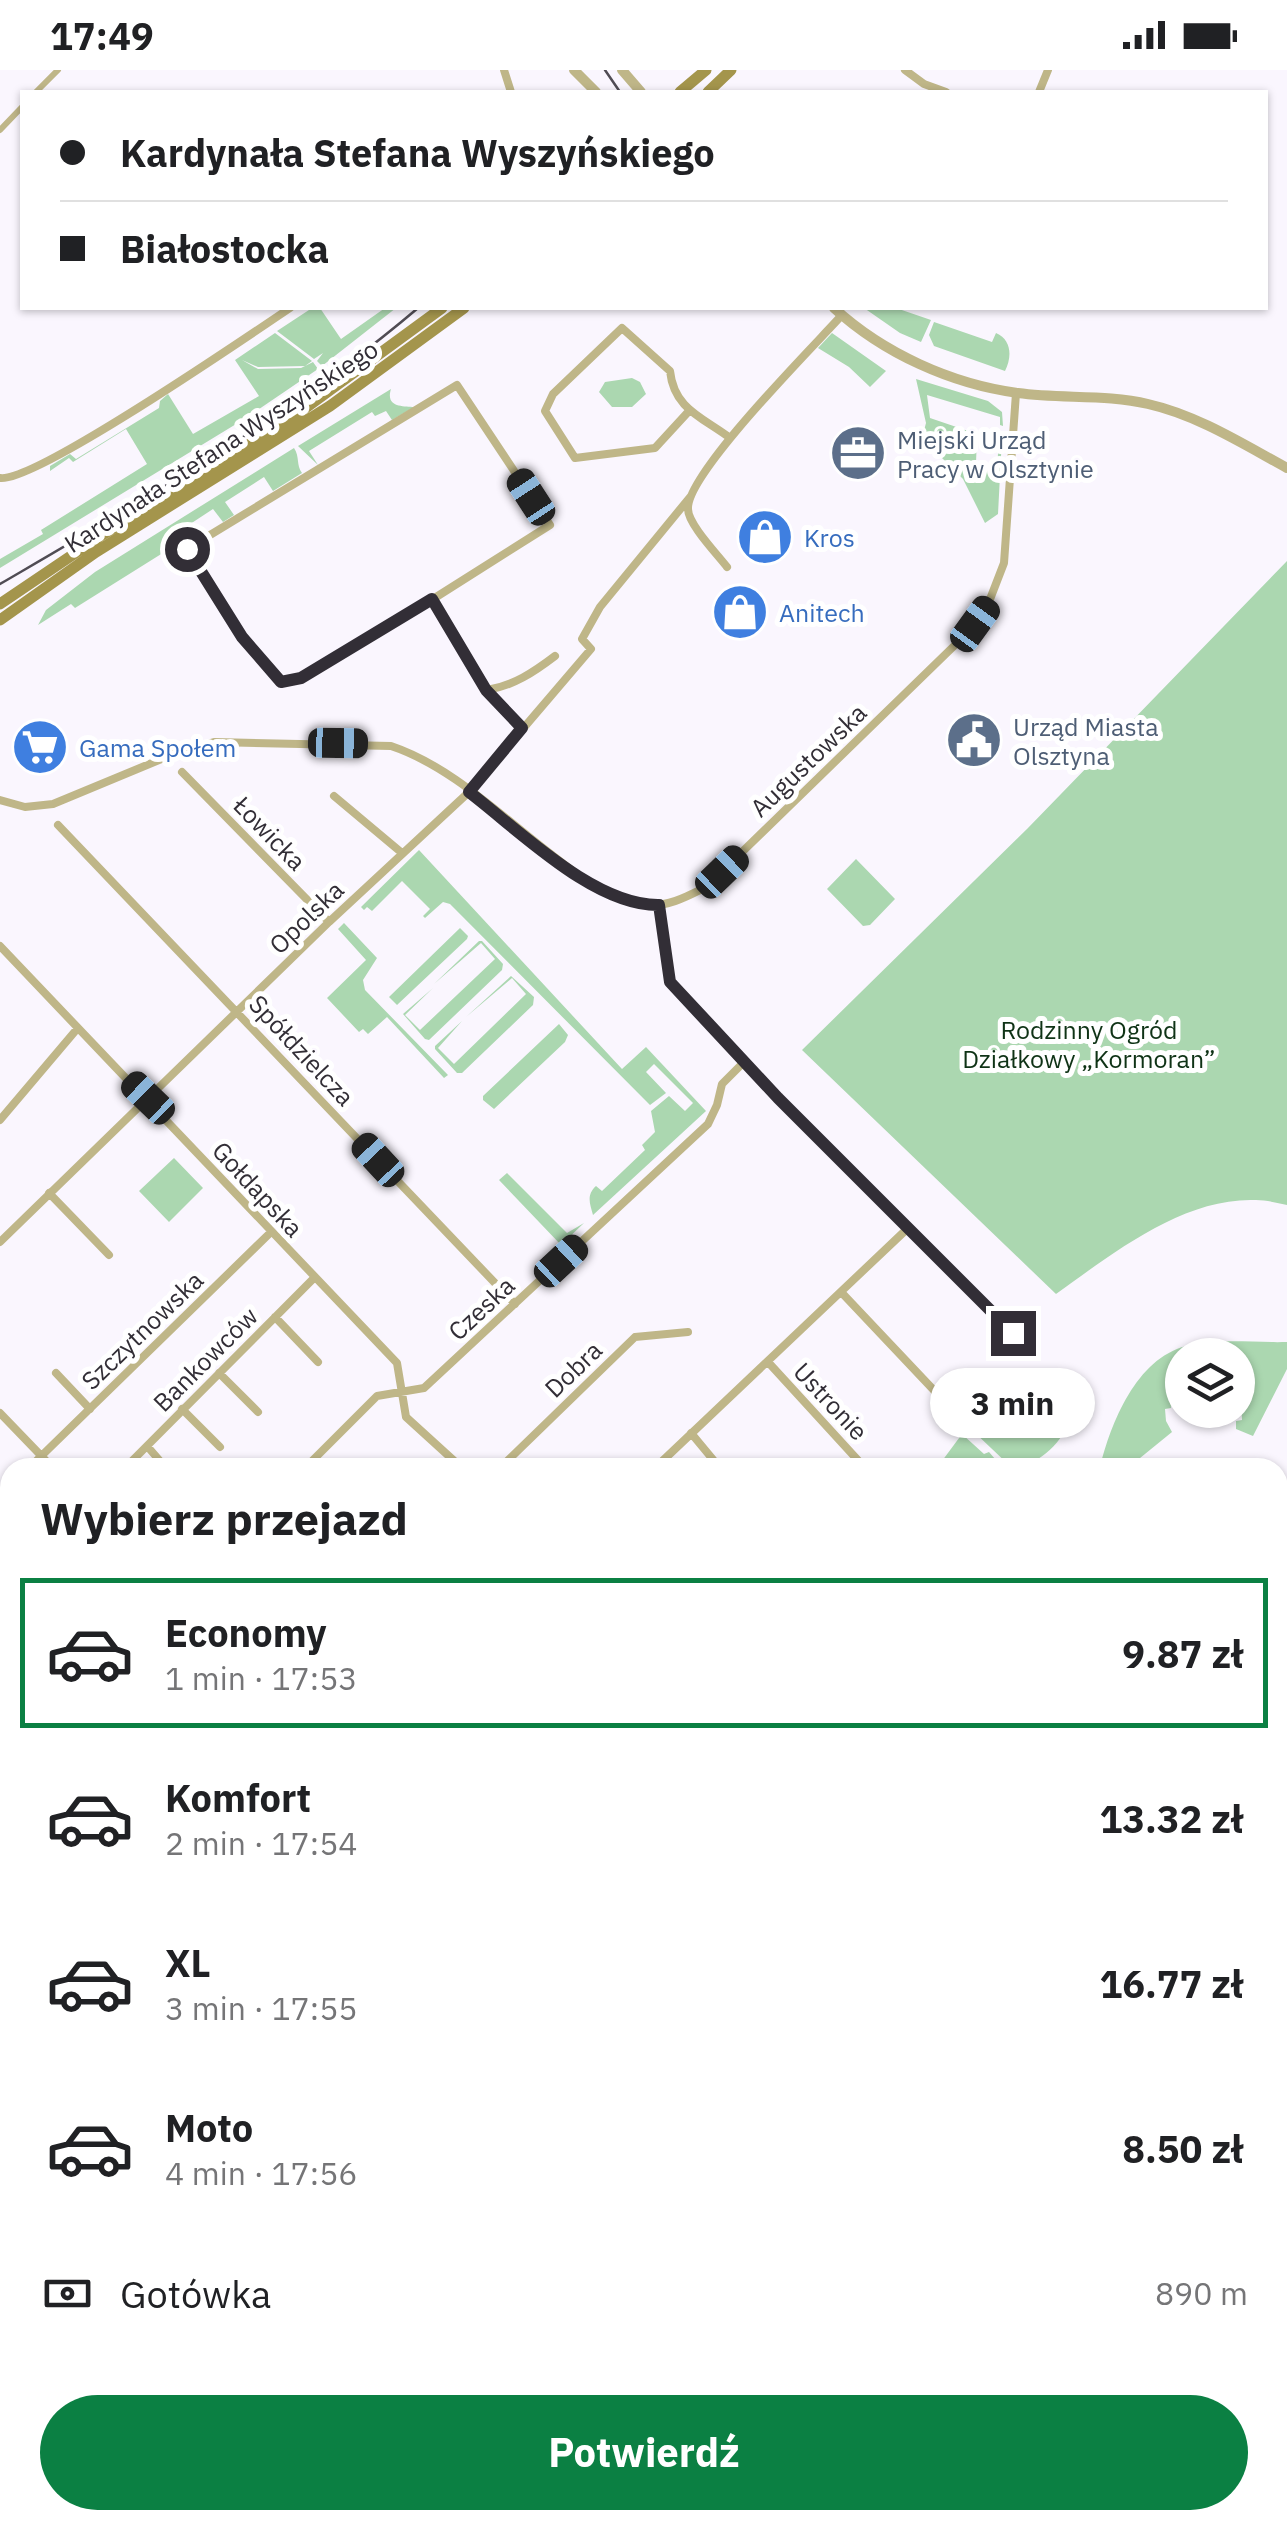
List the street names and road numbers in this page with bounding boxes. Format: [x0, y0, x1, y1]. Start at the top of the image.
street label: Kardynała Stefana Wyszyńskiego [58, 332, 384, 560]
street label: Augustowska [743, 696, 873, 824]
street label: Łowicka [226, 788, 313, 877]
street label: Opolska [262, 873, 350, 961]
street label: Spółdzielcza [242, 987, 362, 1113]
street label: Gołdapska [205, 1134, 311, 1244]
street label: Szczytnowska [74, 1264, 210, 1396]
street label: Czeska [441, 1269, 521, 1347]
street label: Bankowców [146, 1300, 264, 1418]
street label: Dobra [537, 1334, 609, 1404]
street label: Ustronie [787, 1355, 875, 1447]

